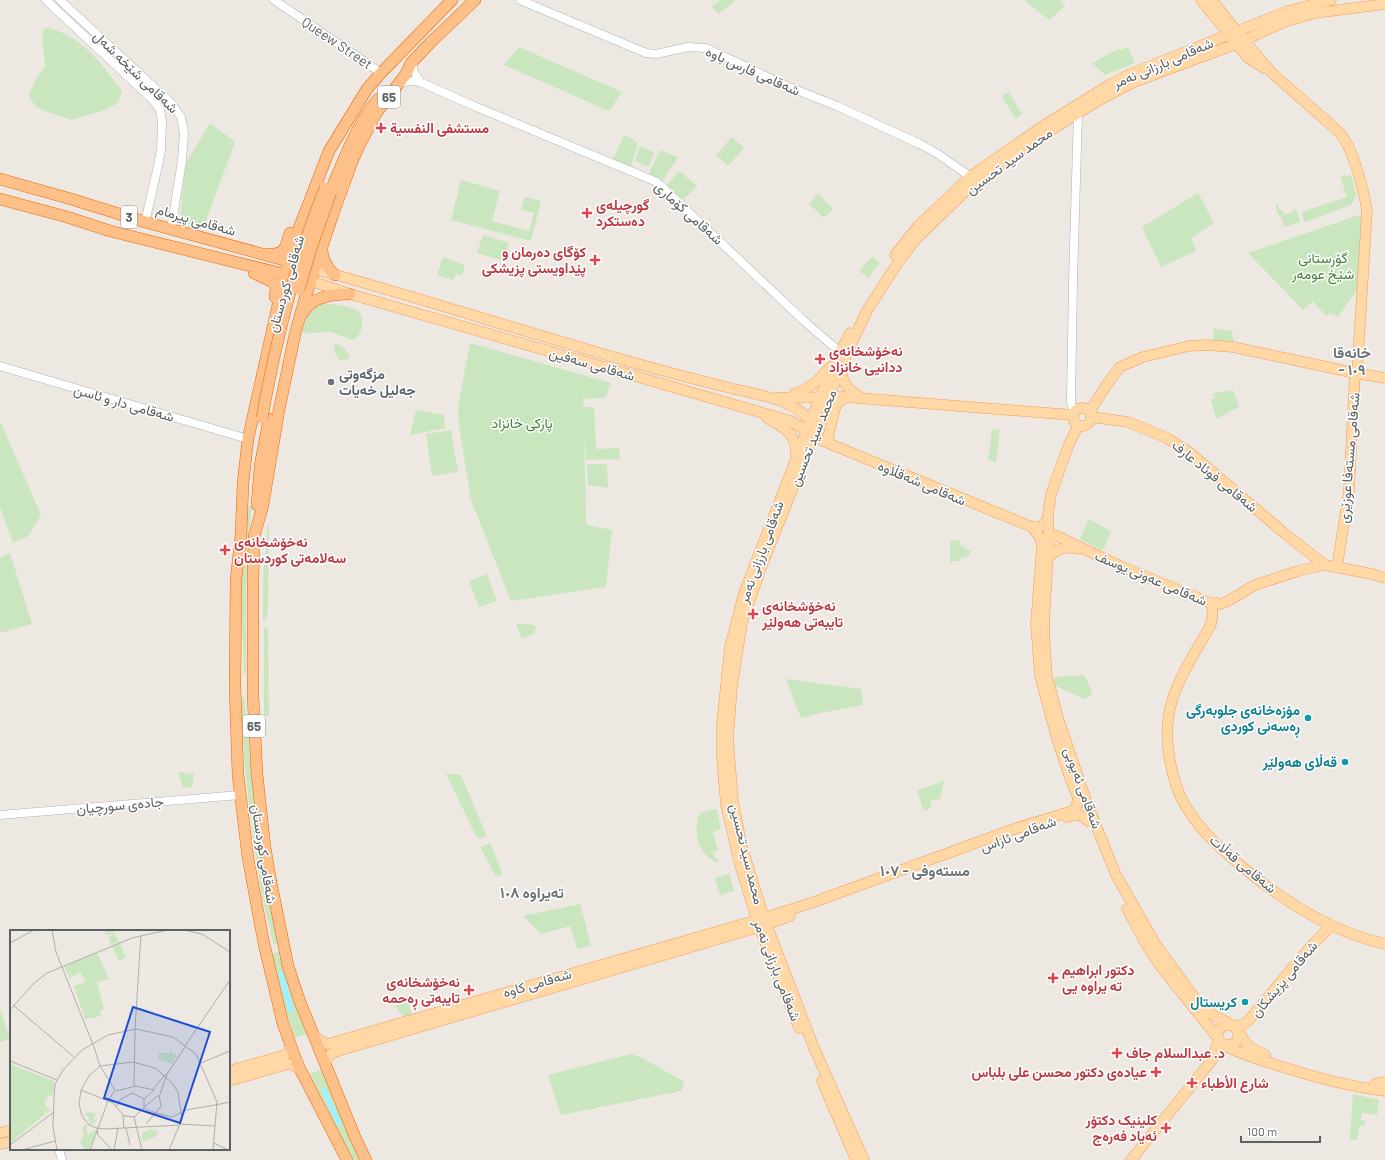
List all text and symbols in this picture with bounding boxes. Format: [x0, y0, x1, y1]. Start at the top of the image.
street label: Queew Street [299, 13, 376, 72]
street label: شەقامی شێخه‌ شه‌ل [89, 27, 182, 118]
street label: شەقامی بارزانی نەمر [1109, 34, 1216, 93]
street label: شەقامی فارس باوە [703, 42, 803, 100]
road number: 65 [378, 86, 400, 108]
place label: مستشفى النفسية [390, 119, 490, 137]
marker: مستشفى النفسية [375, 122, 387, 134]
street label: محمد سید تحسین [962, 123, 1056, 199]
street label: شەقامی کۆماری [651, 177, 727, 249]
place label: گورچیله‌ی ده‌ستكرد [596, 196, 649, 230]
street label: شەقامی پیرمام [154, 200, 238, 241]
road number: 3 [121, 206, 137, 228]
marker: گورچیله‌ی ده‌ستكرد [581, 207, 593, 219]
street label: شەقامی کوردستان [264, 233, 308, 335]
place label: کۆگای دەرمان و پێداویستی پزیشکی [482, 243, 586, 278]
park label: گۆڕستانی شێخ عومەر [1291, 249, 1354, 285]
marker: کۆگای دەرمان و پێداویستی پزیشکی [589, 254, 601, 266]
place label: نەخۆشخانەی ددانیی خانزاد [829, 342, 903, 376]
street label: شەقامی سەفین [547, 343, 637, 385]
district label: خانەقا - ١٠٩ [1333, 343, 1371, 378]
marker: نەخۆشخانەی ددانیی خانزاد [814, 353, 826, 365]
place label: مزگەوتی جەلیل خەیات [339, 365, 416, 399]
marker: مزگەوتی جەلیل خەیات [326, 377, 336, 387]
street label: شەقامی دار و ئاسن [72, 380, 176, 426]
street label: محمد سید تحسین [785, 387, 841, 489]
street label: شەقامی مستەفا عوزێری [1334, 392, 1364, 524]
park label: پارکی خانزاد [491, 414, 553, 433]
street label: شەقامی فوئاد عارف [1169, 436, 1261, 516]
street label: شەقامی شەقڵاوە [875, 456, 969, 510]
street label: شەقامی بارزانی نەمر [734, 498, 788, 607]
place label: نەخۆشخانەی سەلامەتی کوردستان [234, 533, 346, 567]
marker: نەخۆشخانەی سەلامەتی کوردستان [219, 544, 231, 556]
street label: شەقامی عەونی یوسف [1092, 546, 1210, 610]
place label: نەخۆشخانەی تایبەتی هەولێر [761, 597, 843, 631]
marker: نەخۆشخانەی تایبەتی هەولێر [747, 608, 759, 620]
place label: مۆزەخانەی جلوبەرگی ڕەسەنی کوردی [1186, 701, 1300, 738]
marker: مۆزەخانەی جلوبەرگی ڕەسەنی کوردی [1303, 713, 1313, 723]
road number: 65 [243, 715, 265, 737]
street label: شەقامی ئەیوبی [1060, 745, 1106, 831]
place label: قەڵای هەولێر [1262, 753, 1337, 771]
marker: قەڵای هەولێر [1340, 757, 1350, 767]
street label: جادەی سورچیان [76, 792, 164, 819]
street label: محمد سید تحسین [726, 802, 768, 906]
street label: شەقامی کوردستان [247, 803, 281, 905]
street label: شەقامی ئاراس [978, 812, 1058, 856]
street label: شەقامی قەڵات [1206, 831, 1280, 897]
district label: مستەوفی - ١٠٧ [880, 861, 970, 880]
district label: تەیراوە ١٠٨ [500, 883, 564, 902]
street label: شەقامی بارزانی نەمر [749, 916, 805, 1023]
inset map [10, 930, 230, 1150]
street label: شەقامی پزیشکان [1247, 937, 1322, 1022]
place label: دكتور ابراهيم ته يراوه يى [1062, 961, 1134, 995]
street label: شەقامی کاوە [501, 965, 573, 1001]
marker: دكتور ابراهيم ته يراوه يى [1047, 972, 1059, 984]
place label: نەخۆشخانەی تایبەتی ڕەحمە [382, 973, 460, 1010]
marker: نەخۆشخانەی تایبەتی ڕەحمە [463, 984, 475, 996]
place label: کریستال [1190, 993, 1237, 1011]
marker: کریستال [1240, 997, 1250, 1007]
place label: د. عبدالسلام جاف [1126, 1044, 1225, 1062]
marker: د. عبدالسلام جاف [1111, 1047, 1123, 1059]
place label: عيادەی دکتور محسن علی بلباس [971, 1063, 1147, 1081]
marker: عيادەی دکتور محسن علی بلباس [1150, 1066, 1162, 1078]
place label: شارع الأطباء [1201, 1074, 1269, 1093]
marker: شارع الأطباء [1186, 1077, 1198, 1089]
place label: کلینیک دکتۆر ئەیاد فەرەج [1085, 1111, 1157, 1146]
scale bar [1241, 1118, 1320, 1144]
marker: کلینیک دکتۆر ئەیاد فەرەج [1160, 1122, 1172, 1134]
text: 100 m [1247, 1124, 1277, 1138]

